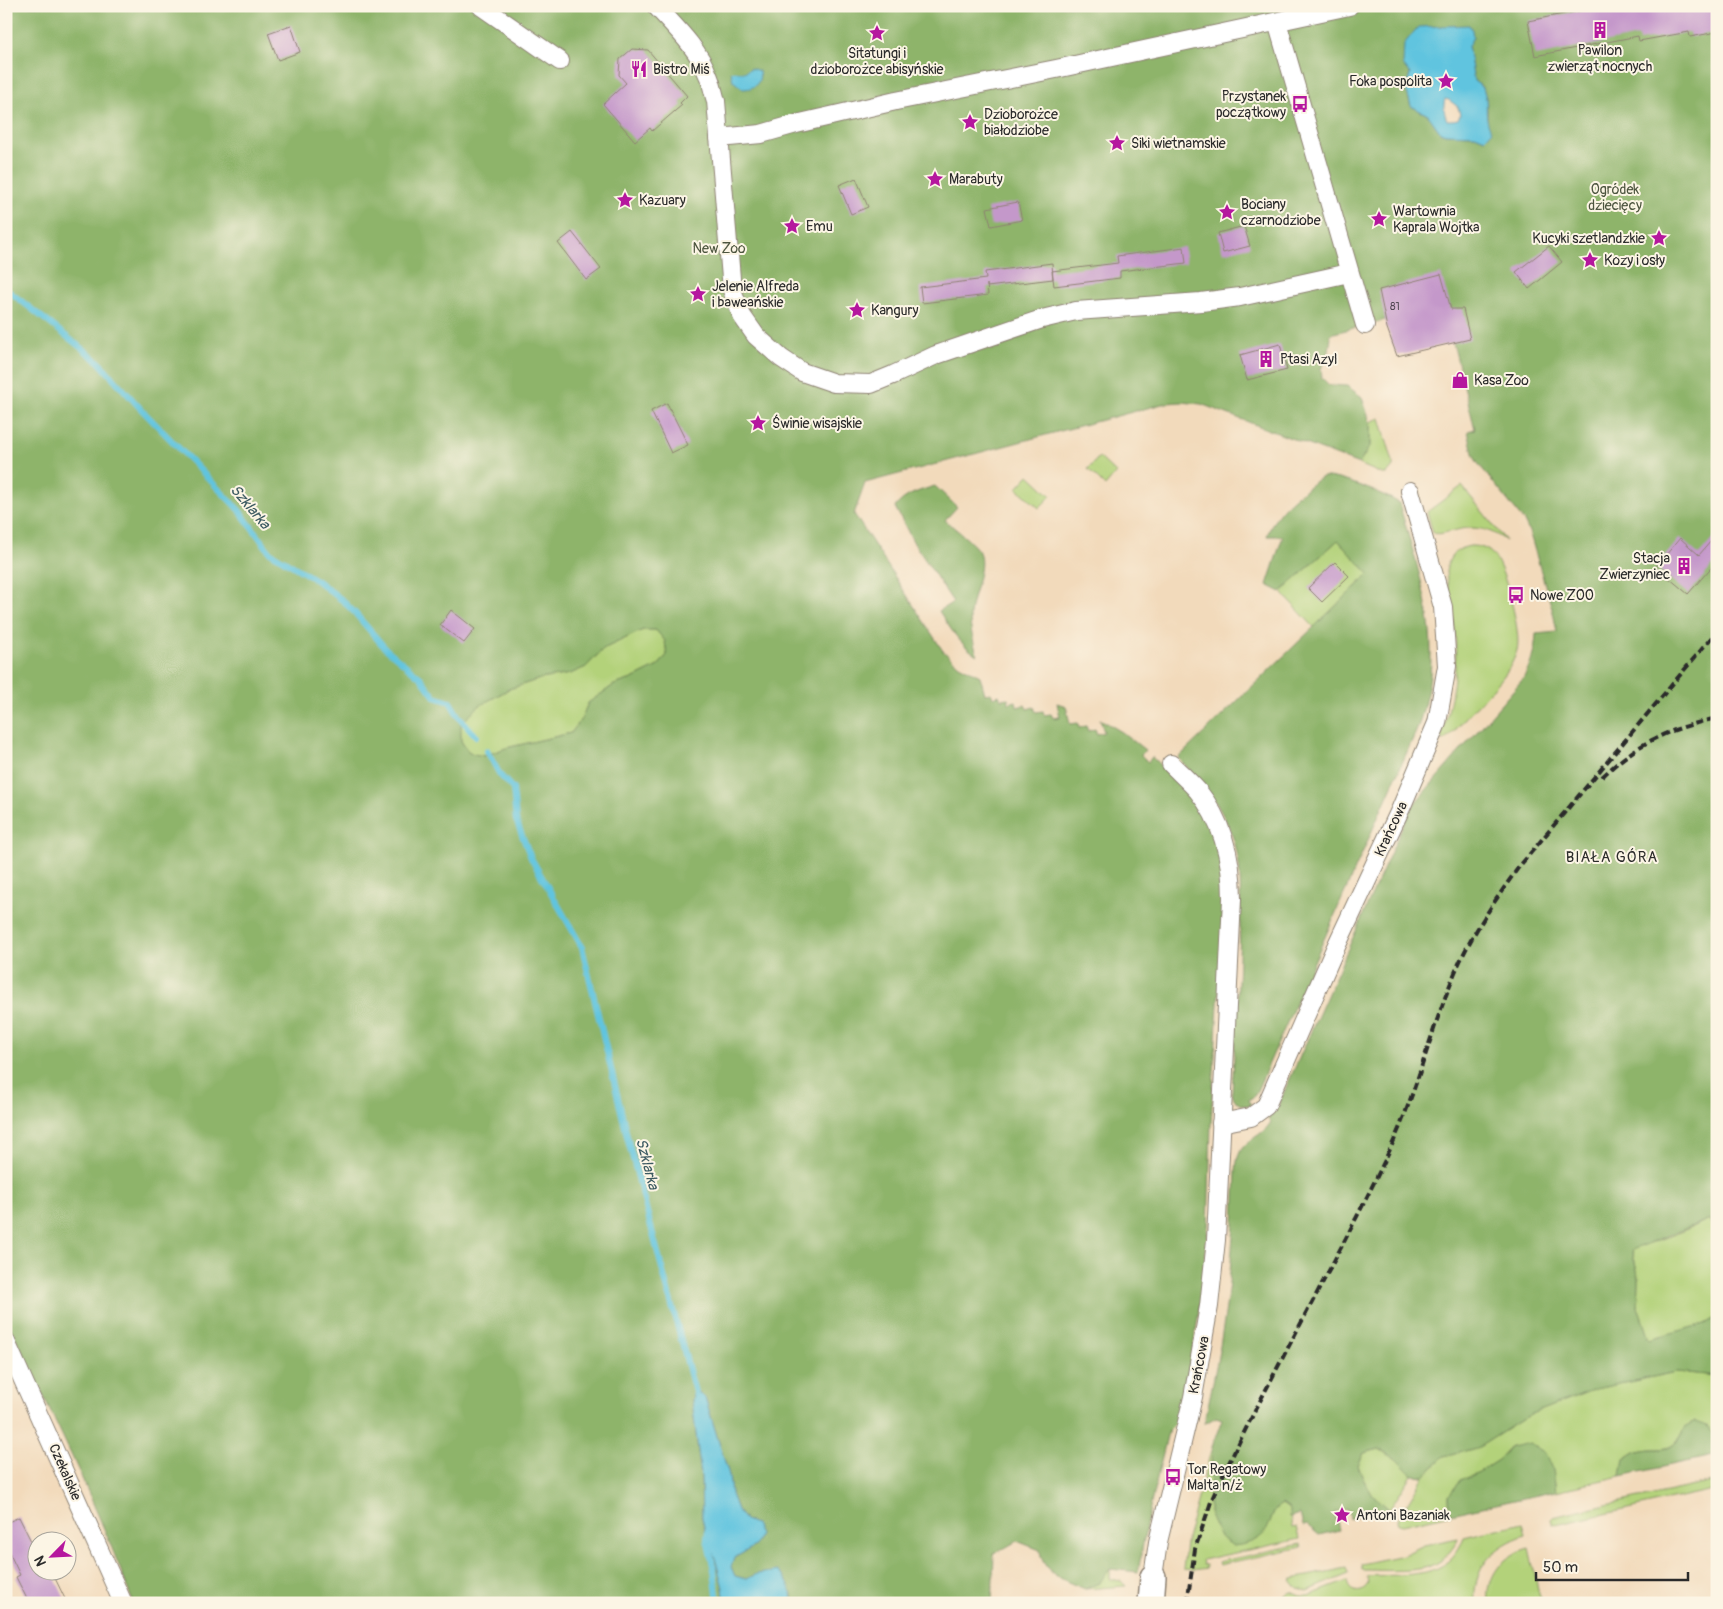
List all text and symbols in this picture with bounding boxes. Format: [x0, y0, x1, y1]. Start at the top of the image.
building icon: Pawilon zwierząt nocnych [1590, 20, 1610, 40]
place icon: Sitatungi i dzioborożce abisyńskie [867, 23, 887, 43]
place label: Pawilon zwierząt nocnych [1548, 42, 1652, 75]
place label: Sitatungi i dzioborożce abisyńskie [811, 45, 943, 78]
restaurant icon: Bistro Miś [629, 59, 649, 79]
place label: Bistro Miś [653, 61, 710, 78]
place icon: Foka pospolita [1436, 71, 1456, 91]
place label: Foka pospolita [1349, 73, 1432, 90]
place label: Przystanek początkowy [1216, 88, 1286, 121]
bus stop icon: Przystanek początkowy [1290, 94, 1310, 114]
place label: Dzioborożce białodziobe [984, 106, 1058, 139]
place icon: Dzioborożce białodziobe [960, 112, 980, 132]
place icon: Siki wietnamskie [1107, 133, 1127, 153]
place label: Siki wietnamskie [1131, 135, 1226, 152]
place icon: Marabuty [925, 169, 945, 189]
place label: Marabuty [949, 171, 1003, 188]
park label: Ogródek dziecięcy [1588, 181, 1642, 214]
place icon: Kazuary [615, 190, 635, 210]
place label: Kazuary [639, 192, 686, 209]
place label: Bociany czarnodziobe [1241, 196, 1321, 229]
place icon: Bociany czarnodziobe [1217, 202, 1237, 222]
place label: Wartownia Kaprala Wojtka [1393, 203, 1480, 236]
place icon: Wartownia Kaprala Wojtka [1369, 209, 1389, 229]
place icon: Emu [782, 216, 802, 236]
place label: Emu [806, 218, 833, 235]
place icon: Kucyki szetlandzkie [1649, 228, 1669, 248]
place label: Kucyki szetlandzkie [1532, 230, 1645, 247]
park label: New Zoo [693, 240, 746, 257]
place icon: Kozy i osły [1580, 250, 1600, 270]
place label: Kozy i osły [1604, 252, 1665, 269]
place label: Jelenie Alfreda i baweańskie [712, 278, 799, 311]
place icon: Jelenie Alfreda i baweańskie [688, 284, 708, 304]
place icon: Kangury [847, 300, 867, 320]
house number: 81 [1390, 300, 1400, 313]
place label: Kangury [871, 302, 919, 319]
building icon: Ptasi Azyl [1256, 349, 1276, 369]
place label: Ptasi Azyl [1280, 351, 1337, 368]
shop icon: Kasa Zoo [1450, 370, 1470, 390]
place label: Kasa Zoo [1474, 372, 1529, 389]
place icon: Świnie wisajskie [748, 413, 768, 433]
place label: Świnie wisajskie [772, 414, 862, 432]
water label: Szklarka [226, 481, 275, 534]
place label: Stacja Zwierzyniec [1599, 550, 1670, 583]
building icon: Stacja Zwierzyniec [1674, 556, 1694, 576]
bus stop icon: Nowe ZOO [1506, 585, 1526, 605]
place label: Nowe ZOO [1530, 587, 1594, 604]
street label: Krańcowa [1371, 799, 1411, 859]
district label: BIAŁA GÓRA [1566, 848, 1658, 867]
water label: Szklarka [631, 1136, 663, 1193]
street label: Krańcowa [1185, 1335, 1213, 1395]
street label: Czekalskie [45, 1441, 85, 1503]
place label: Tor Regatowy Malta n/ż [1187, 1461, 1266, 1494]
bus stop icon: Tor Regatowy Malta n/ż [1163, 1467, 1183, 1487]
place icon: Antoni Bazaniak [1332, 1505, 1352, 1525]
place label: Antoni Bazaniak [1356, 1507, 1450, 1524]
north arrow [28, 1532, 78, 1582]
scale bar [1536, 1549, 1688, 1581]
text: N [31, 1553, 50, 1569]
text: 50 m [1543, 1558, 1578, 1577]

